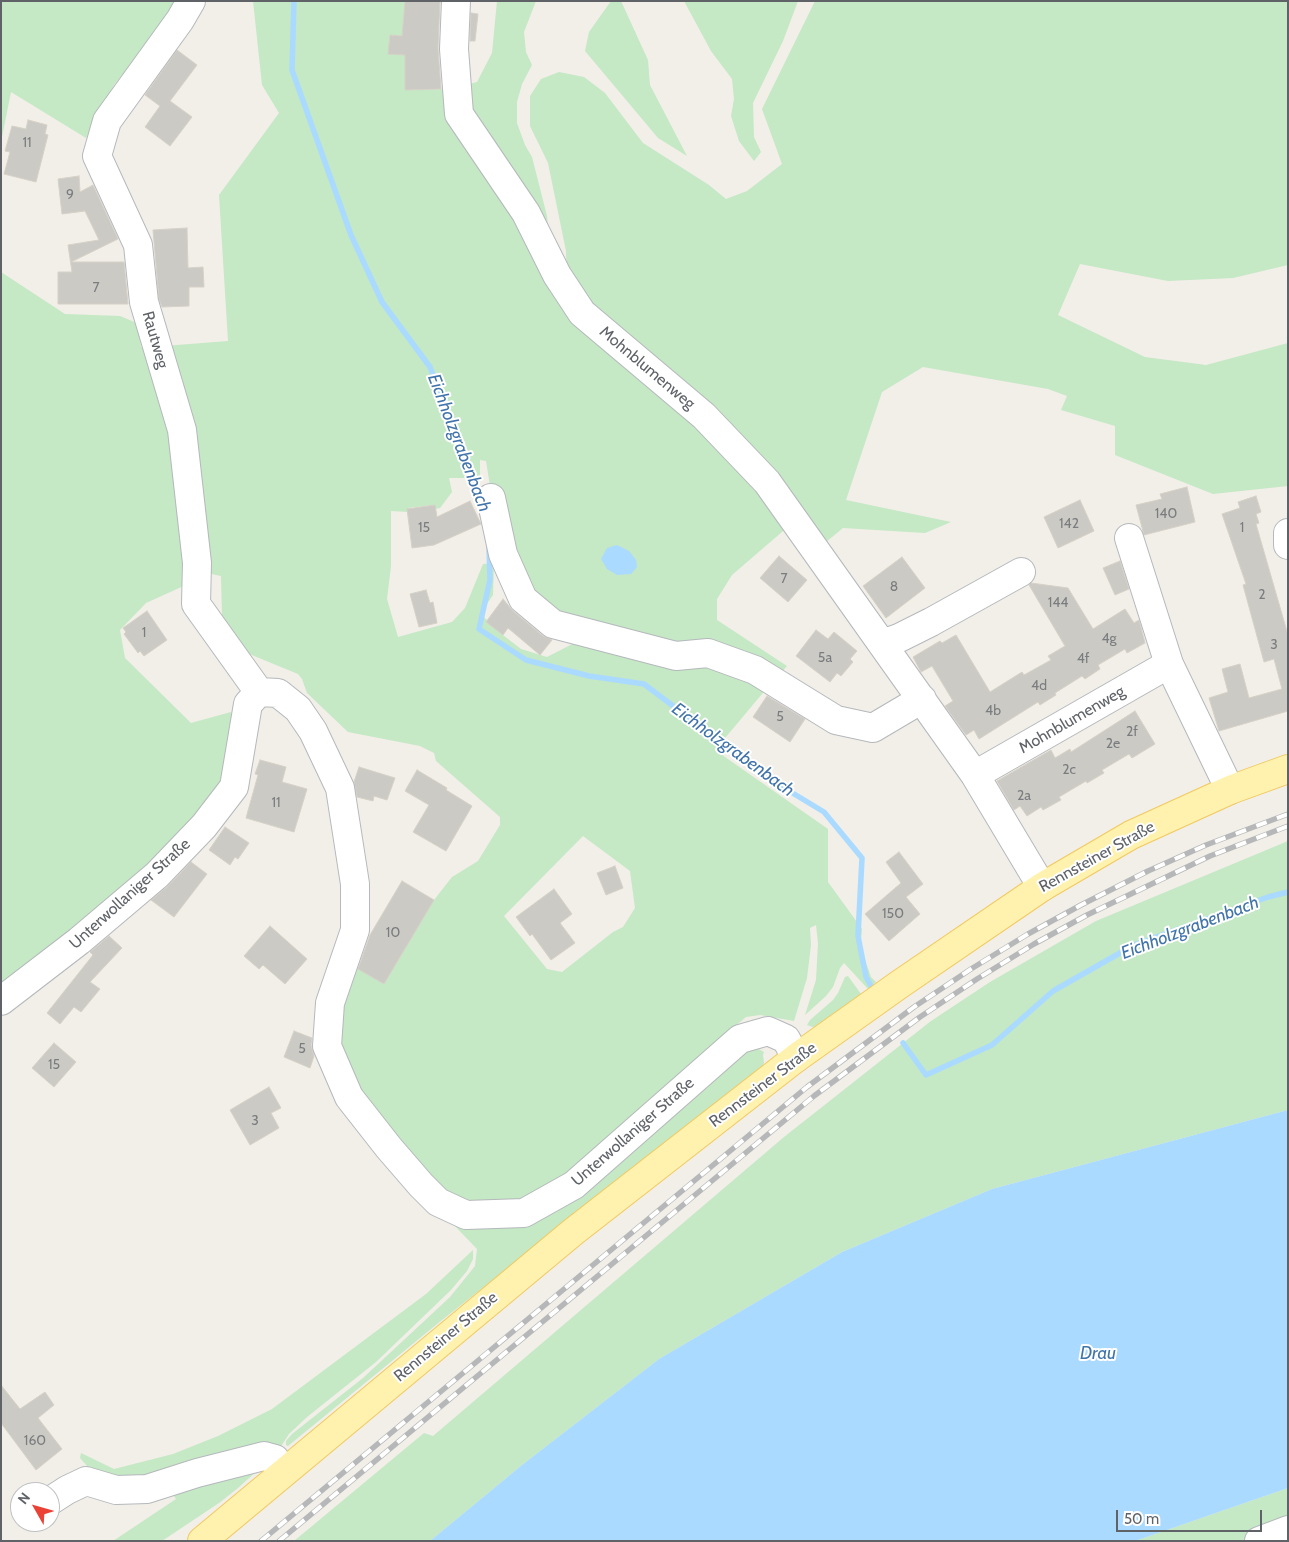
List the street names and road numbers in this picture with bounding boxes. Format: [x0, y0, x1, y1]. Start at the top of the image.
street label: Rautweg [138, 309, 172, 371]
street label: Mohnblumenweg [595, 322, 699, 414]
street label: Mohnblumenweg [1016, 682, 1128, 758]
street label: Rennsteiner Straße [1036, 817, 1158, 897]
street label: Unterwollaniger Straße [66, 835, 194, 953]
street label: Rennsteiner Straße [706, 1038, 820, 1132]
street label: Unterwollaniger Straße [568, 1074, 698, 1190]
street label: Rennsteiner Straße [390, 1288, 502, 1386]

